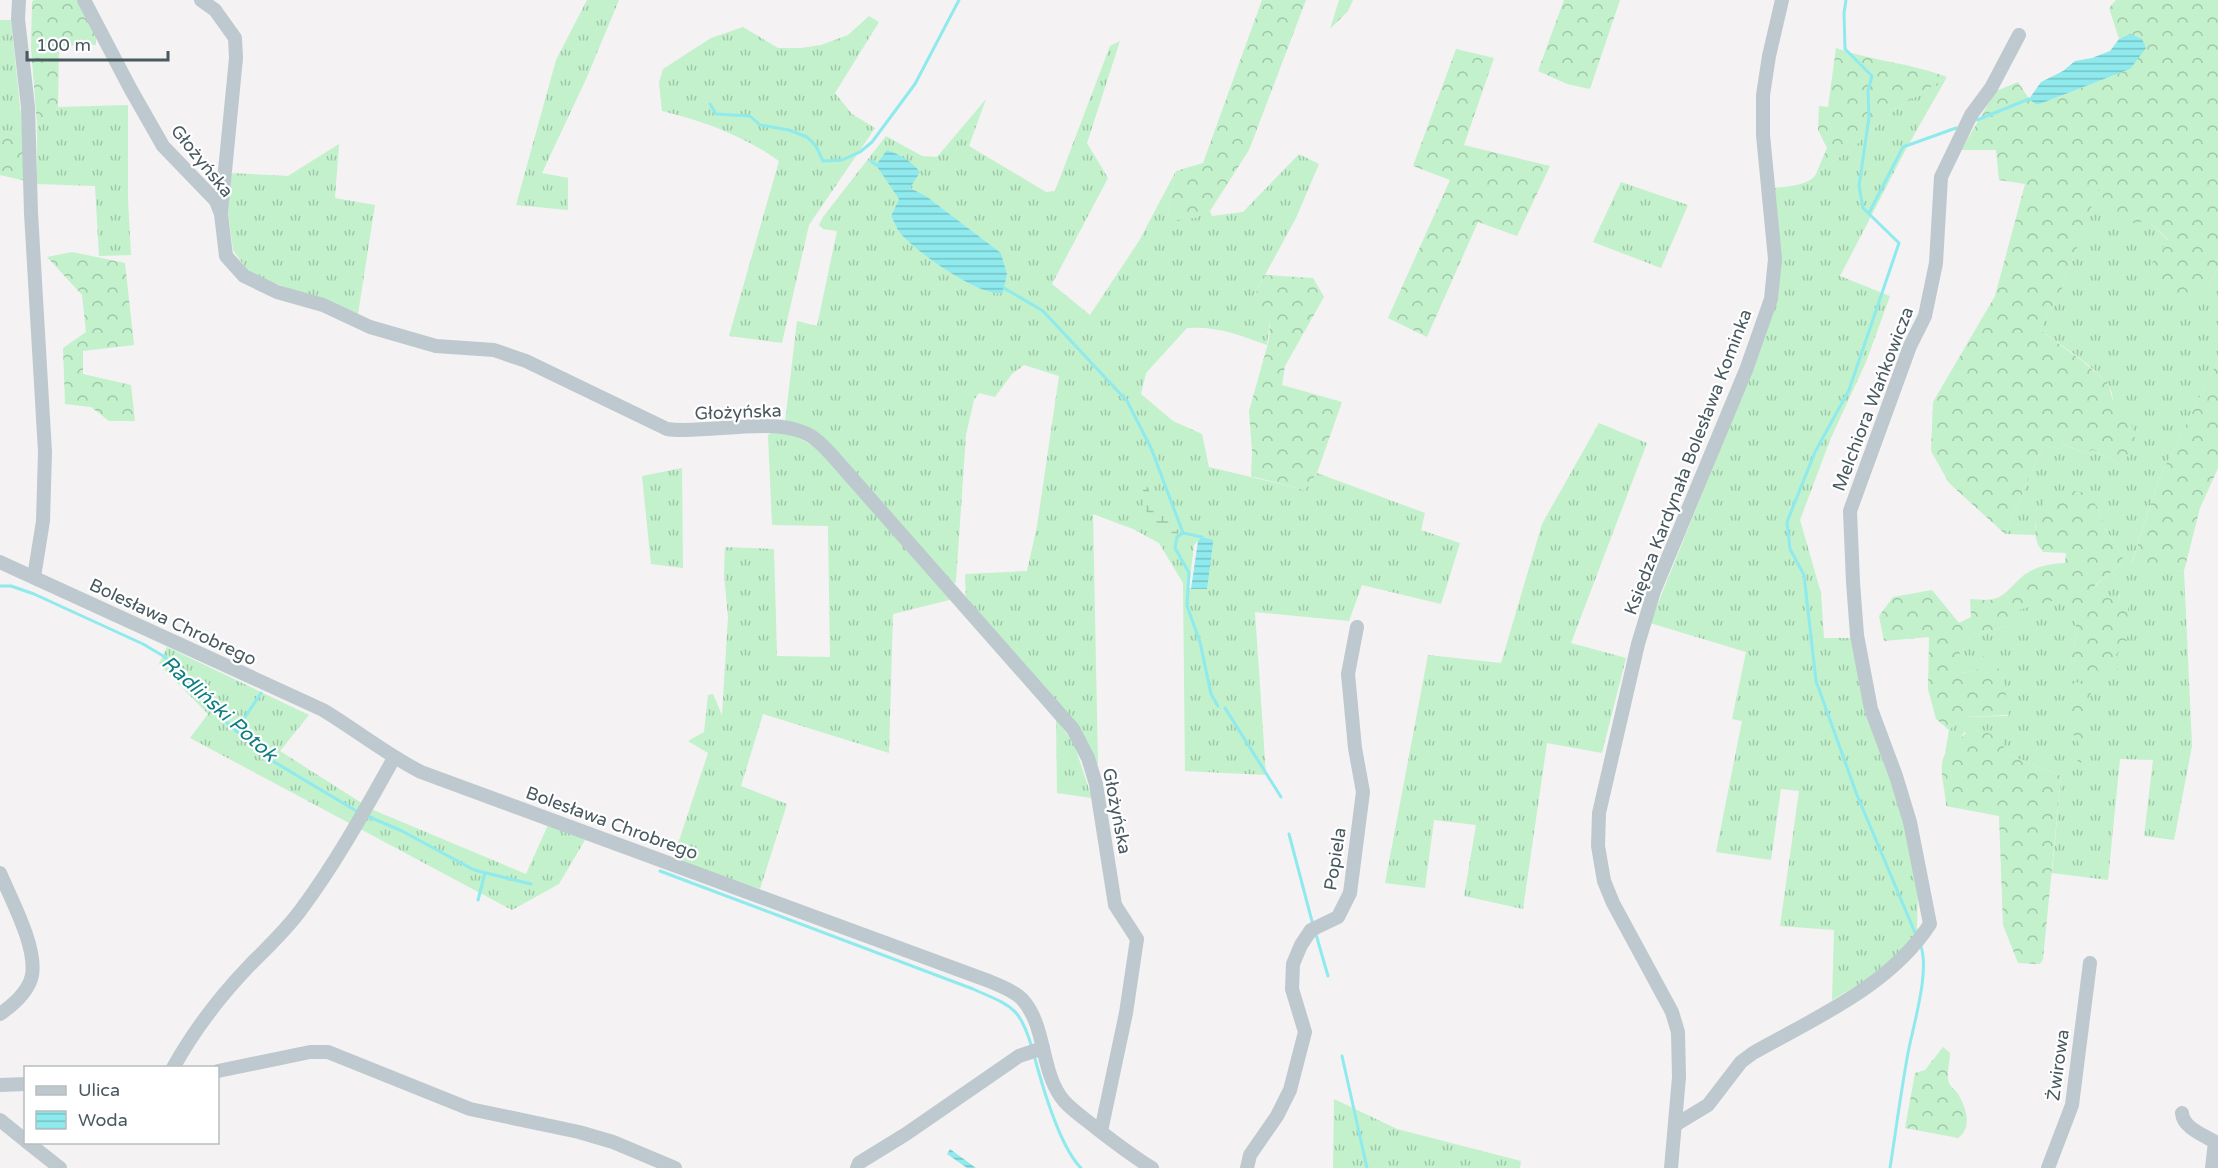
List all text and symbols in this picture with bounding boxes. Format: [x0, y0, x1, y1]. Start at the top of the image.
scale bar [27, 24, 168, 62]
text: 100 m [36, 34, 91, 56]
street label: Głożyńska [166, 120, 238, 202]
street label: Melchiora Wańkowicza [1828, 304, 1918, 494]
street label: Księdza Kardynała Bolesława Kominka [1619, 306, 1757, 618]
street label: Głożyńska [694, 399, 782, 425]
street label: Bolesława Chrobrego [86, 574, 260, 670]
water label: Radliński Potok [156, 651, 283, 768]
street label: Głożyńska [1098, 766, 1136, 856]
street label: Bolesława Chrobrego [523, 782, 701, 864]
street label: Popiela [1319, 826, 1351, 892]
street label: Żwirowa [2042, 1028, 2074, 1102]
legend [24, 1066, 219, 1144]
text: Ulica [78, 1079, 120, 1101]
text: Woda [78, 1109, 128, 1131]

